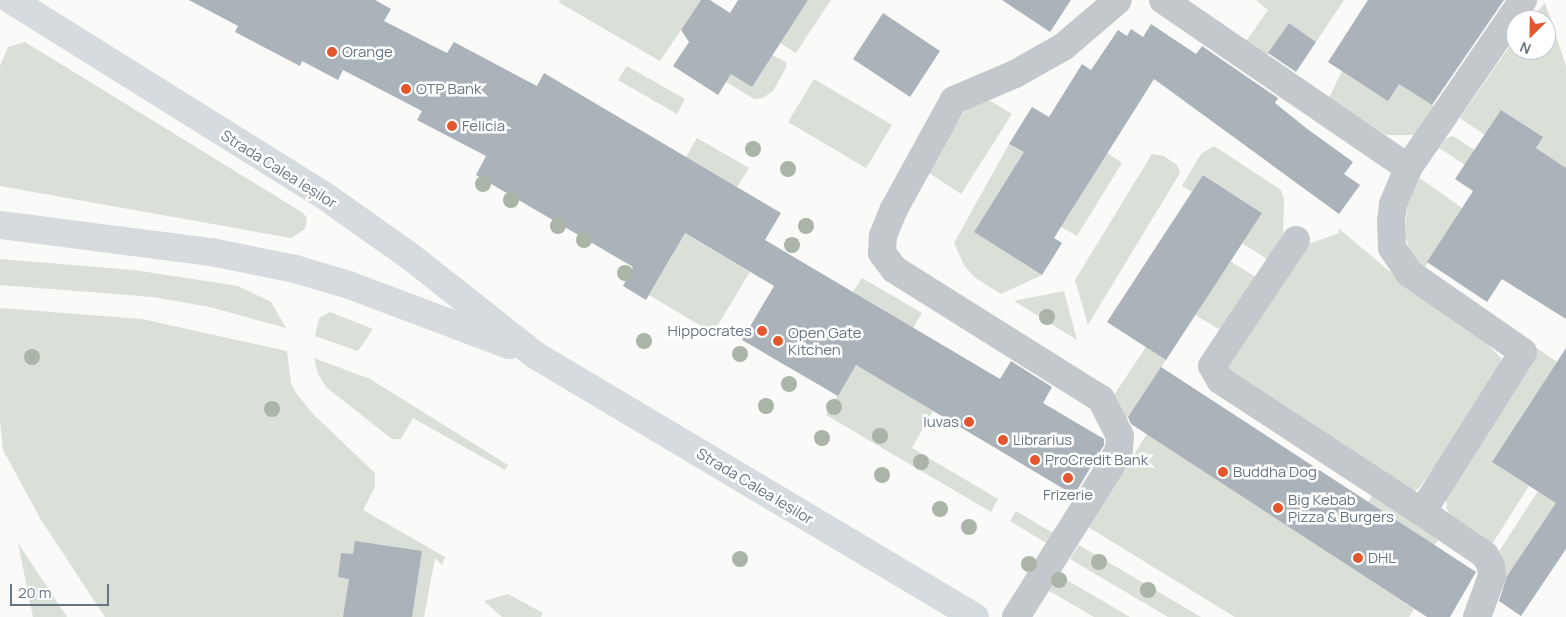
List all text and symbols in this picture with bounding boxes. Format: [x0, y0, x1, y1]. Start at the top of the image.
north arrow [1506, 10, 1556, 60]
text: N [1517, 38, 1534, 59]
place label: Orange [342, 43, 393, 61]
marker: Orange [326, 46, 338, 58]
place label: OTP Bank [416, 80, 481, 98]
marker: OTP Bank [400, 83, 412, 95]
place label: Felicia [462, 117, 505, 135]
marker: Felicia [446, 120, 458, 132]
street label: Strada Calea Ieșilor [218, 126, 340, 212]
place label: Hippocrates [668, 322, 752, 340]
place label: Open Gate Kitchen [788, 323, 862, 358]
marker: Hippocrates [756, 325, 768, 337]
marker: Open Gate Kitchen [772, 335, 784, 347]
place label: Iuvas [923, 413, 959, 431]
marker: Iuvas [963, 416, 975, 428]
place label: Librarius [1013, 431, 1072, 449]
marker: Librarius [997, 434, 1009, 446]
street label: Strada Calea Ieșilor [693, 444, 817, 528]
place label: ProCredit Bank [1045, 451, 1148, 469]
marker: ProCredit Bank [1029, 454, 1041, 466]
place label: Buddha Dog [1233, 463, 1317, 481]
marker: Buddha Dog [1217, 466, 1229, 478]
marker: Frizerie [1062, 472, 1074, 484]
place label: Frizerie [1043, 486, 1093, 504]
place label: Big Kebab Pizza & Burgers [1288, 490, 1394, 525]
marker: Big Kebab Pizza & Burgers [1272, 502, 1284, 514]
place label: DHL [1368, 549, 1396, 567]
marker: DHL [1352, 552, 1364, 564]
scale bar [12, 574, 111, 606]
text: 20 m [18, 582, 51, 603]

